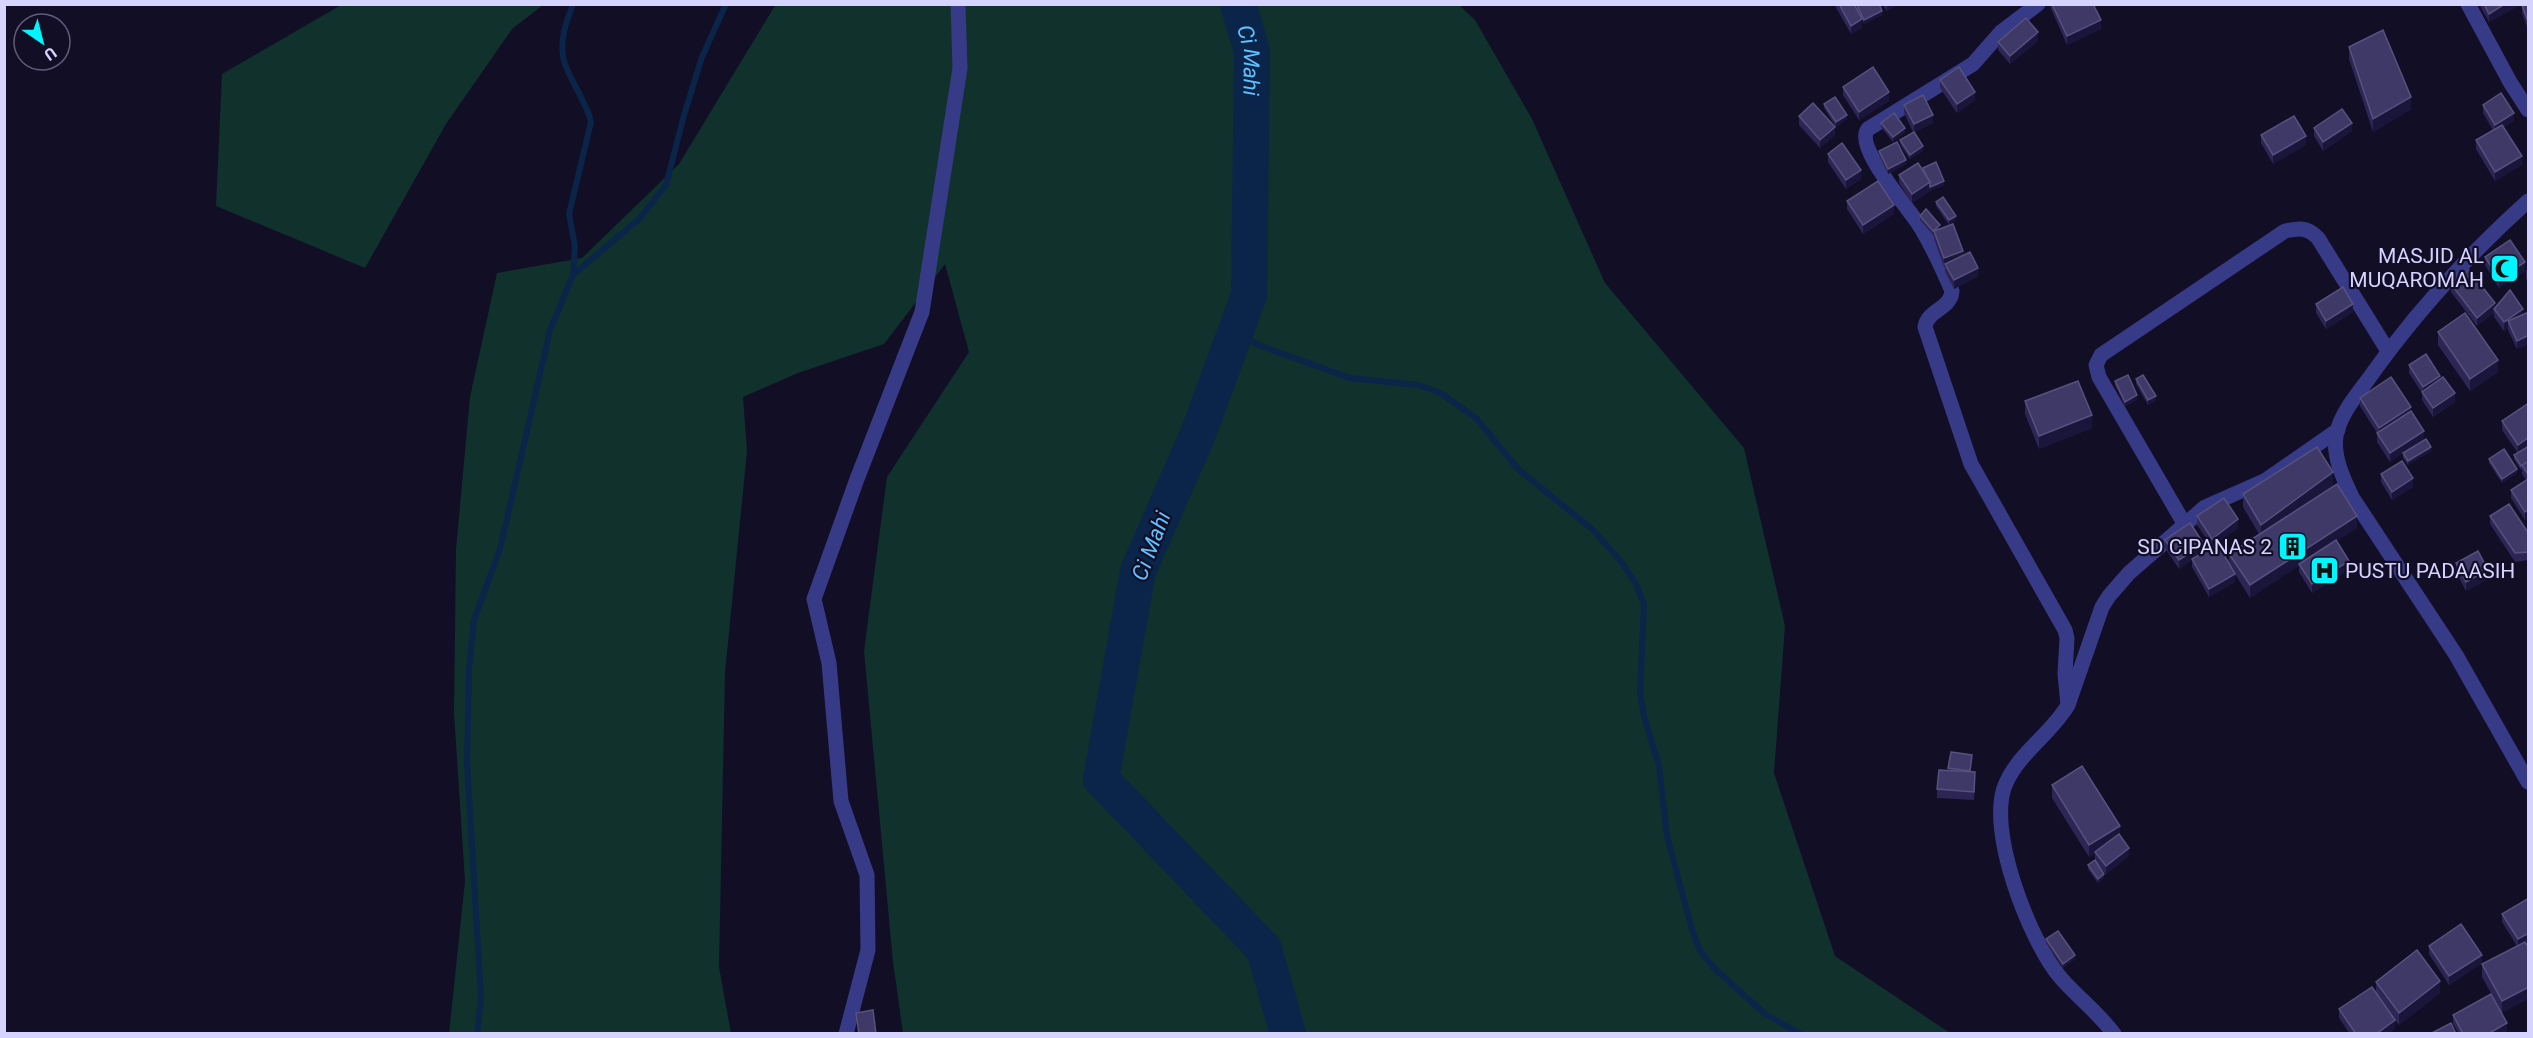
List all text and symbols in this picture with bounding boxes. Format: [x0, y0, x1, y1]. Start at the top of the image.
north arrow [12, 12, 72, 72]
water label: Ci Mahi [1232, 22, 1265, 97]
text: U [41, 43, 60, 65]
place label: MASJID AL MUQAROMAH [2349, 244, 2484, 292]
mosque icon: MASJID AL MUQAROMAH [2489, 252, 2521, 284]
water label: Ci Mahi [1126, 507, 1176, 584]
building icon: SD CIPANAS 2 [2277, 531, 2309, 563]
place label: SD CIPANAS 2 [2137, 535, 2272, 559]
hospital icon: PUSTU PADAASIH [2308, 555, 2340, 587]
place label: PUSTU PADAASIH [2345, 559, 2515, 583]

